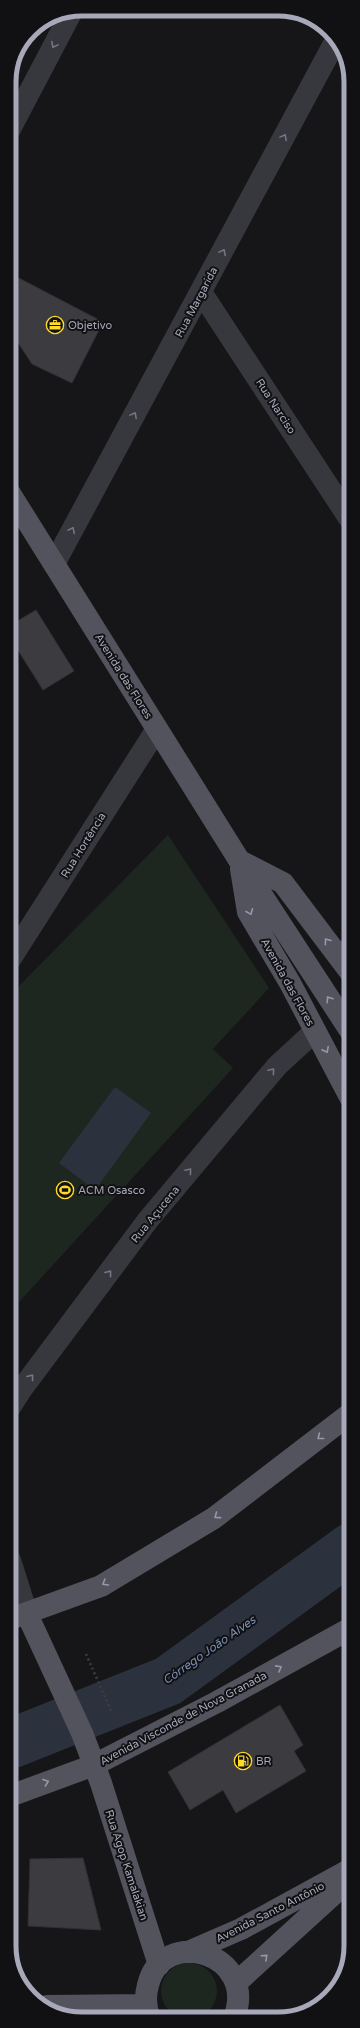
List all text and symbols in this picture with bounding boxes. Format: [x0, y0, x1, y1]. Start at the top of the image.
one-way arrow [51, 41, 59, 49]
one-way arrow [279, 134, 287, 141]
one-way arrow [218, 249, 226, 256]
street label: Rua Margarida [172, 265, 220, 340]
office icon: Objetivo [45, 315, 65, 335]
place label: Objetivo [68, 319, 112, 332]
street label: Rua Narciso [253, 376, 298, 437]
one-way arrow [130, 412, 137, 420]
one-way arrow [68, 527, 75, 534]
street label: Avenida das Flores [92, 631, 155, 721]
street label: Rua Hortência [58, 810, 109, 880]
one-way arrow [245, 908, 253, 915]
street label: Avenida das Flores [258, 936, 317, 1028]
one-way arrow [325, 939, 332, 946]
one-way arrow [327, 996, 334, 1003]
one-way arrow [321, 1046, 328, 1054]
one-way arrow [268, 1068, 275, 1075]
one-way arrow [185, 1168, 192, 1175]
sports icon: ACM Osasco [55, 1180, 75, 1200]
street label: Rua Açucena [129, 1183, 182, 1245]
place label: ACM Osasco [78, 1184, 146, 1197]
one-way arrow [104, 1270, 111, 1277]
one-way arrow [26, 1374, 33, 1381]
one-way arrow [317, 1432, 324, 1439]
one-way arrow [214, 1511, 221, 1518]
one-way arrow [102, 1579, 109, 1586]
water label: Córrego João Alves [160, 1612, 259, 1687]
one-way arrow [275, 1665, 282, 1672]
street label: Avenida Visconde de Nova Granada [98, 1669, 269, 1768]
fuel station icon: BR [233, 1751, 253, 1771]
place label: BR [256, 1755, 272, 1768]
one-way arrow [43, 1779, 50, 1787]
street label: Rua Agop Kamalakian [103, 1808, 151, 1922]
street label: Avenida Santo Antônio [214, 1879, 327, 1945]
one-way arrow [260, 1954, 267, 1961]

